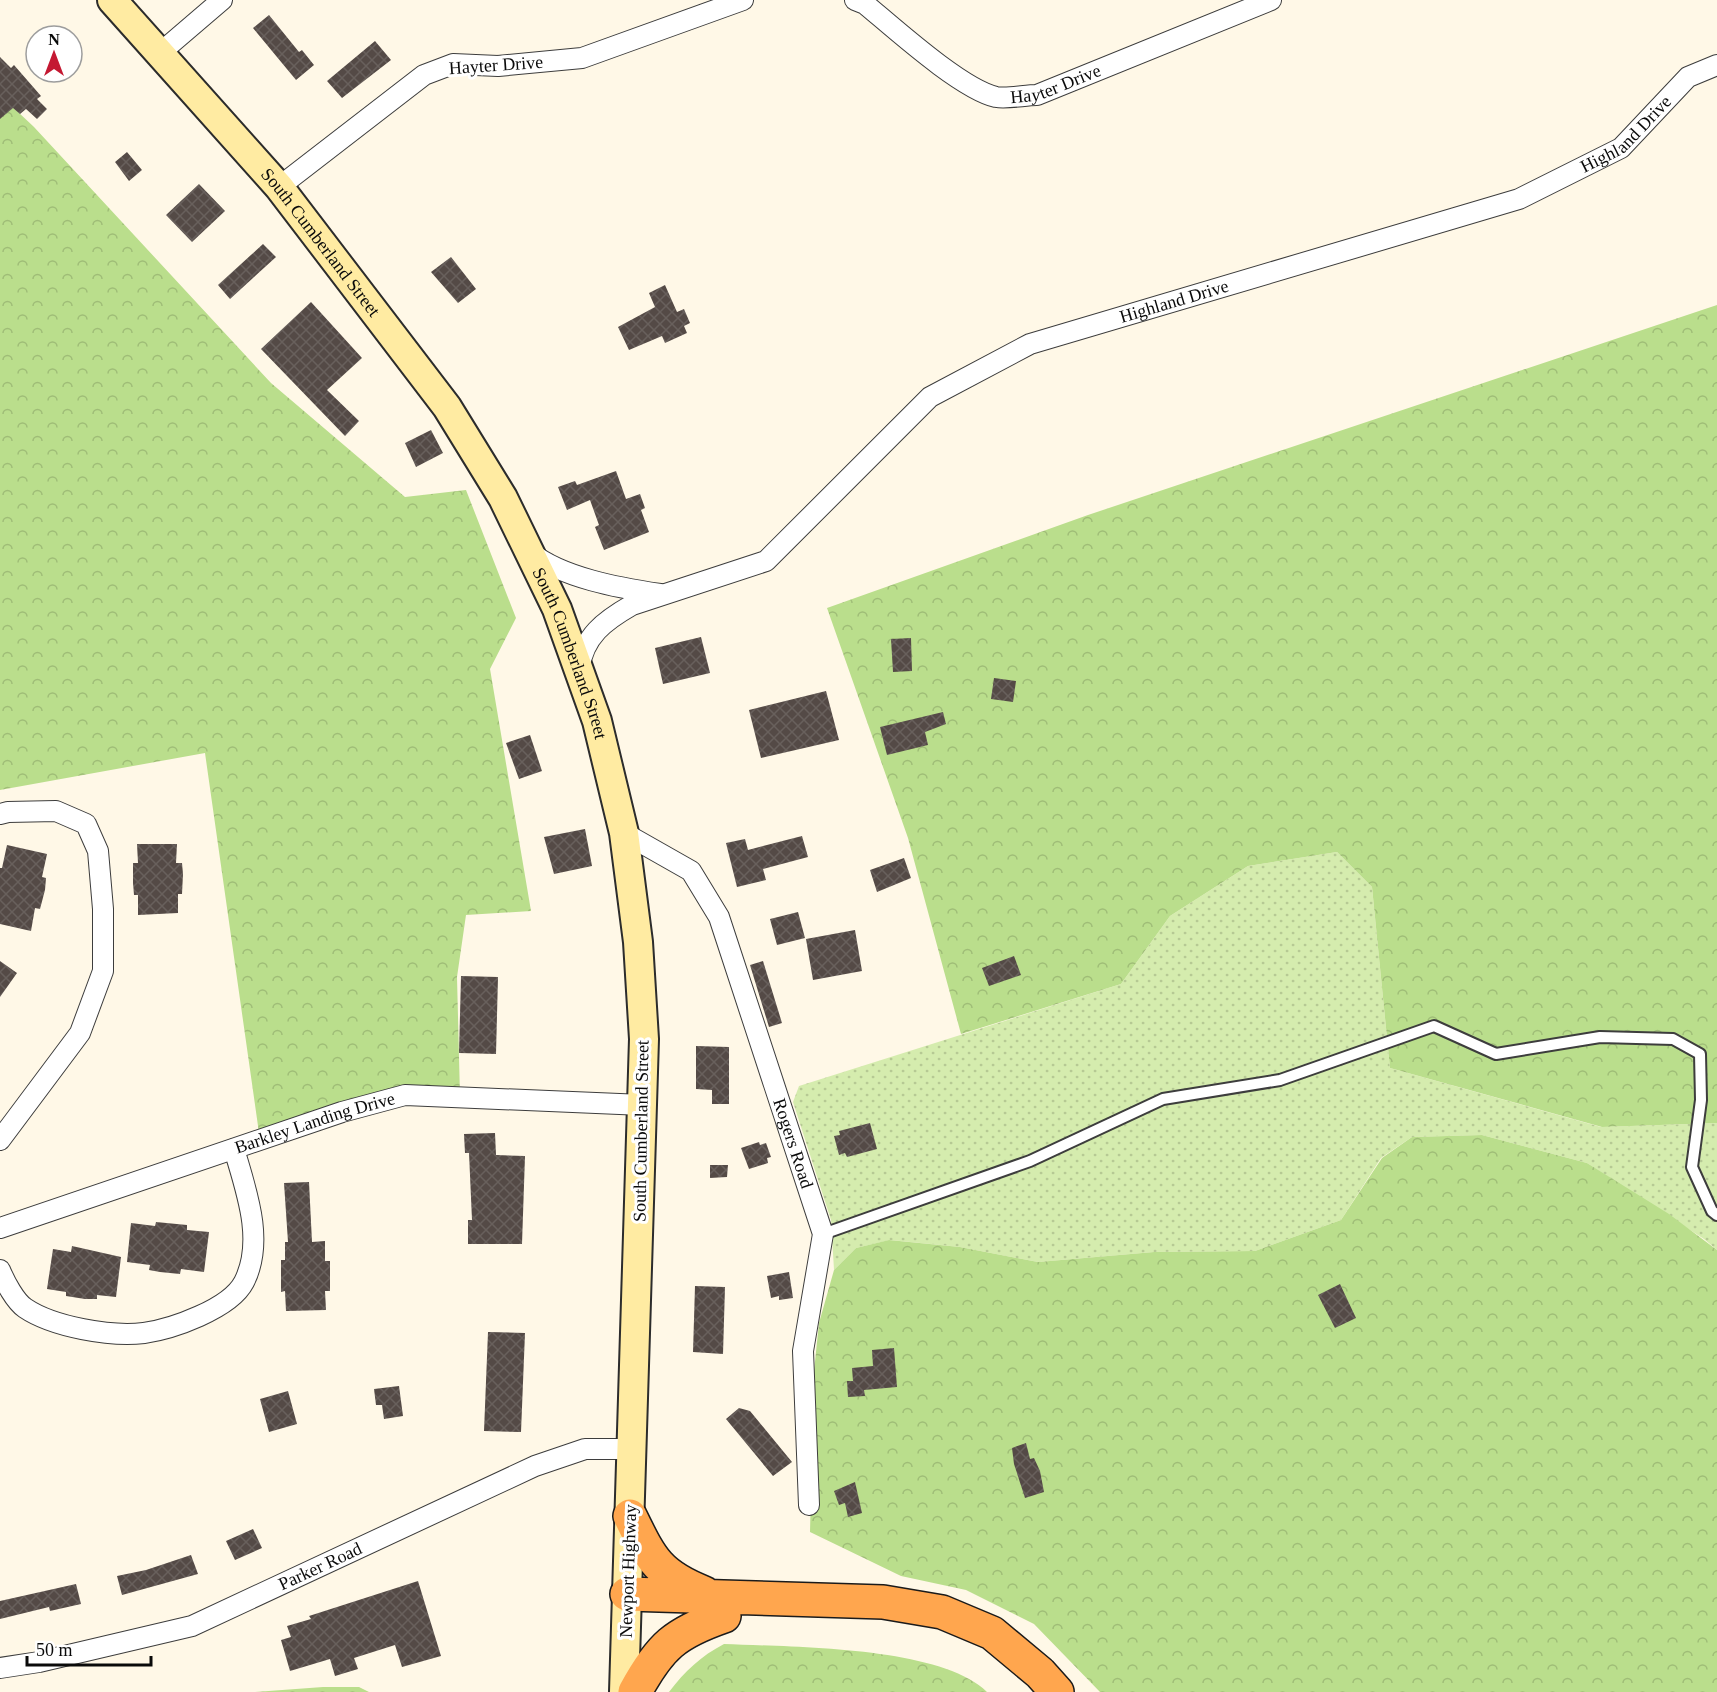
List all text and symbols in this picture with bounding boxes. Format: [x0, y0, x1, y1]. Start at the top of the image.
north arrow [24, 24, 84, 84]
text: N [48, 31, 60, 48]
street label: Hayter Drive [448, 52, 544, 78]
street label: Hayter Drive [1009, 60, 1104, 107]
street label: Highland Drive [1577, 91, 1675, 177]
street label: South Cumberland Street [257, 164, 384, 321]
street label: Highland Drive [1117, 276, 1231, 327]
street label: South Cumberland Street [528, 564, 611, 741]
street label: South Cumberland Street [629, 1040, 653, 1222]
street label: Barkley Landing Drive [232, 1088, 397, 1158]
street label: Rogers Road [769, 1096, 817, 1191]
street label: Newport Highway [616, 1504, 640, 1638]
street label: Parker Road [275, 1538, 365, 1594]
scale bar [27, 1629, 152, 1667]
text: 50 m [36, 1640, 73, 1660]

